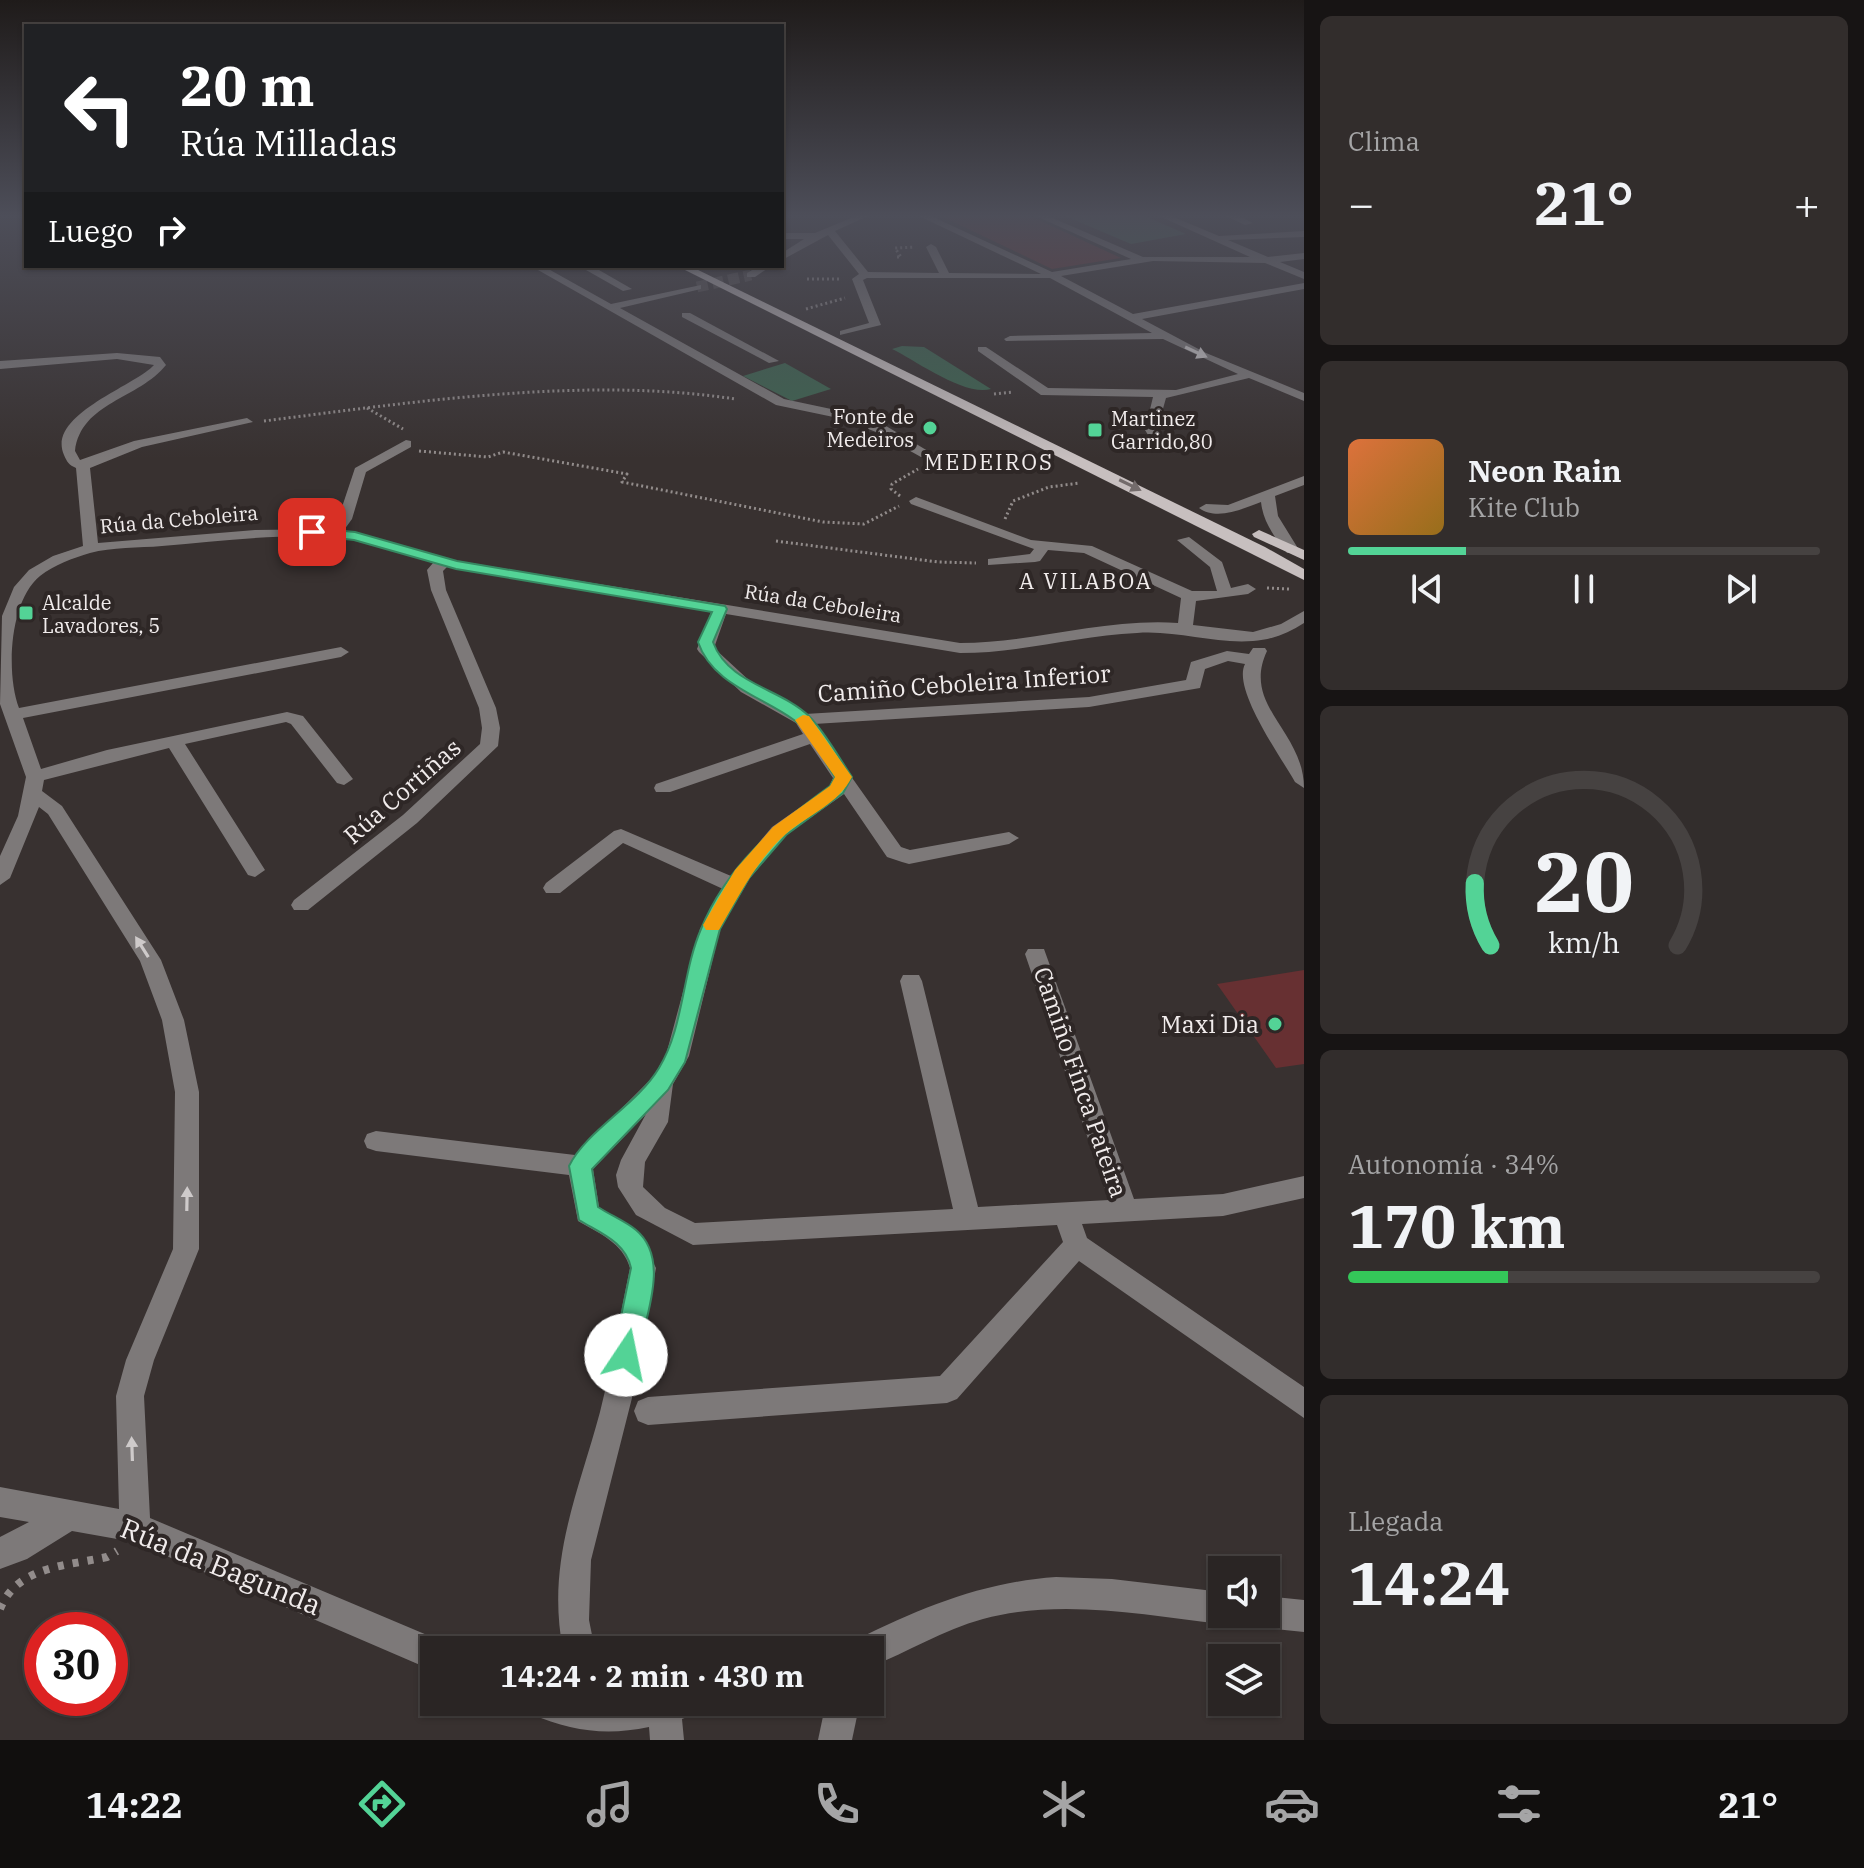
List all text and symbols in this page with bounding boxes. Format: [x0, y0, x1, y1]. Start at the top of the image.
text: 20 m [180, 49, 315, 121]
icon: left [48, 56, 152, 160]
text: Rúa Milladas [180, 119, 397, 166]
text: Clima [1348, 124, 1420, 158]
text: 21° [1534, 163, 1634, 242]
text: − [1348, 175, 1374, 232]
text: + [1794, 175, 1820, 232]
icon: right [149, 208, 193, 252]
text: Luego [48, 211, 133, 250]
one-way arrow [1184, 345, 1207, 359]
place label: Fonte de Medeiros [827, 403, 914, 453]
place label: Martinez Garrido,80 [1111, 405, 1213, 455]
marker: Fonte de Medeiros [921, 419, 939, 437]
marker: Martinez Garrido,80 [1086, 421, 1104, 439]
district label: MEDEIROS [924, 447, 1054, 476]
text: Neon Rain [1468, 451, 1622, 490]
one-way arrow [1118, 478, 1141, 492]
text: Kite Club [1468, 490, 1580, 524]
pin [278, 498, 346, 566]
street label: Rúa da Ceboleira [99, 499, 259, 539]
icon: arrive [290, 510, 334, 554]
district label: A VILABOA [1019, 566, 1153, 595]
icon: previous [1405, 567, 1449, 611]
icon: pause [1562, 567, 1606, 611]
icon: next [1719, 567, 1763, 611]
street label: Rúa da Ceboleira [742, 577, 904, 629]
place label: Alcalde Lavadores, 5 [42, 589, 160, 639]
marker: Alcalde Lavadores, 5 [17, 604, 35, 622]
street label: Camiño Ceboleira Inferior [816, 657, 1112, 709]
street label: Rúa Cortiñas [337, 731, 467, 851]
text: 20 [1534, 827, 1634, 935]
text: km/h [1548, 924, 1620, 961]
one-way arrow [134, 937, 149, 958]
street label: Camiño Finca Pateira [1027, 962, 1135, 1202]
place label: Maxi Dia [1161, 1008, 1259, 1040]
marker: Maxi Dia [1266, 1015, 1284, 1033]
text: Autonomía · 34% [1348, 1147, 1559, 1181]
one-way arrow [181, 1186, 193, 1211]
text: 170 km [1348, 1186, 1566, 1265]
position arrow [584, 1313, 668, 1397]
one-way arrow [126, 1436, 139, 1461]
text: Llegada [1348, 1504, 1443, 1538]
street label: Rúa da Bagunda [115, 1509, 327, 1623]
text: 14:24 [1348, 1543, 1510, 1622]
map controls [1208, 1556, 1280, 1716]
button: sound [1208, 1556, 1280, 1628]
speed limit sign: 30 [24, 1612, 128, 1716]
button: layers [1208, 1644, 1280, 1716]
text: 14:24 · 2 min · 430 m [500, 1656, 804, 1695]
icon: directions [354, 1776, 410, 1832]
icon: music [582, 1776, 638, 1832]
icon: phone [809, 1776, 865, 1832]
icon: climate [1036, 1776, 1092, 1832]
icon: car [1264, 1776, 1320, 1832]
icon: filters [1491, 1776, 1547, 1832]
text: 14:22 [86, 1781, 183, 1828]
text: 21° [1718, 1781, 1778, 1828]

